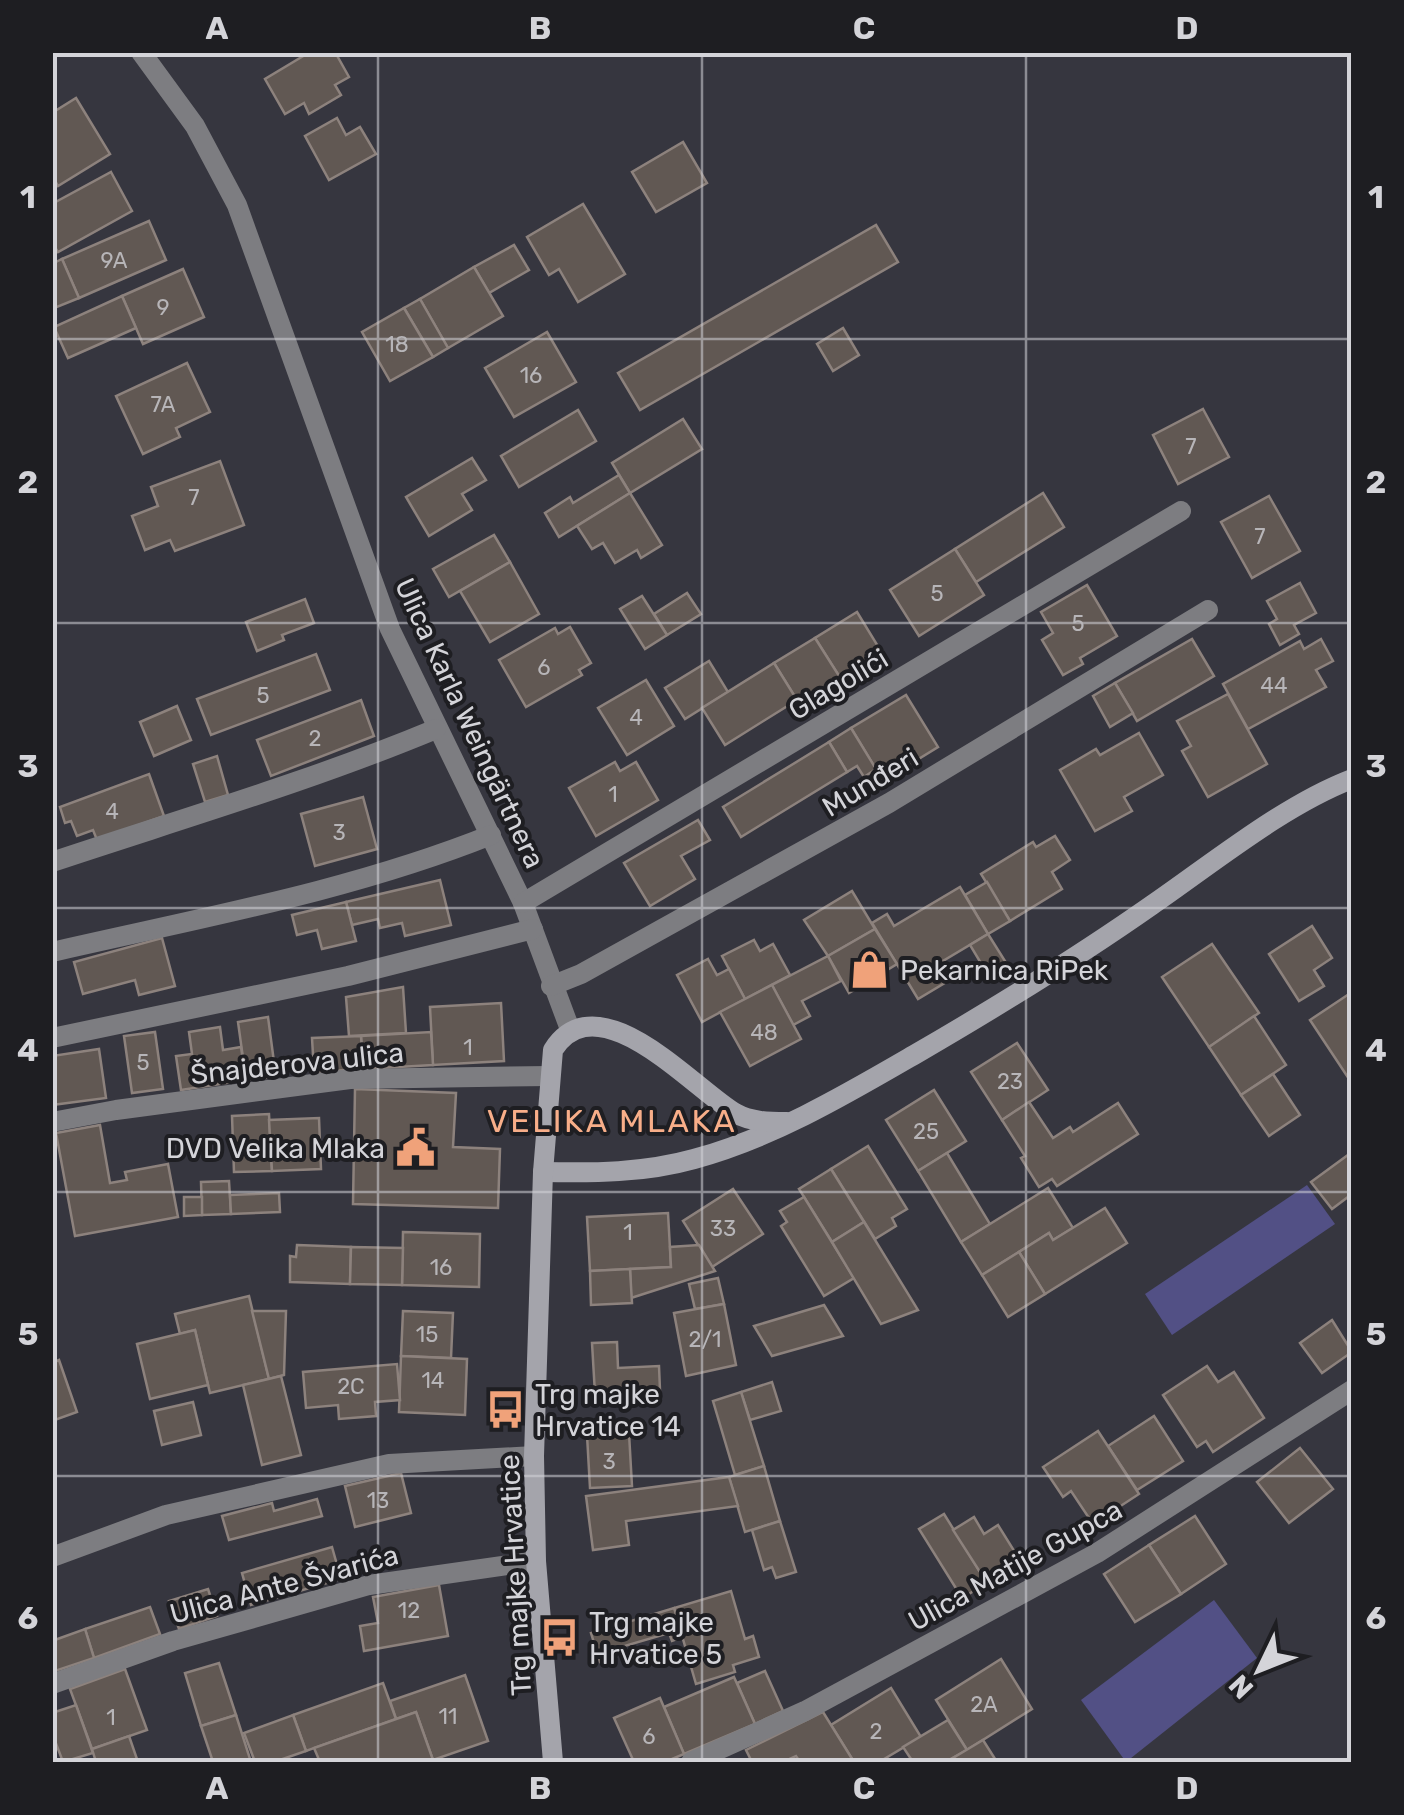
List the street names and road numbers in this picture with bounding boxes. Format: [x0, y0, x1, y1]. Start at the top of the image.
street label: Ulica Karla Weingärtnera [388, 573, 551, 873]
street label: Glagolići [783, 642, 894, 727]
street label: Munđeri [816, 741, 924, 824]
street label: Šnajderova ulica [189, 1036, 405, 1091]
street label: Trg majke Hrvatice [493, 1453, 538, 1697]
street label: Ulica Matije Gupca [903, 1493, 1128, 1638]
street label: Ulica Ante Švarića [166, 1538, 402, 1631]

